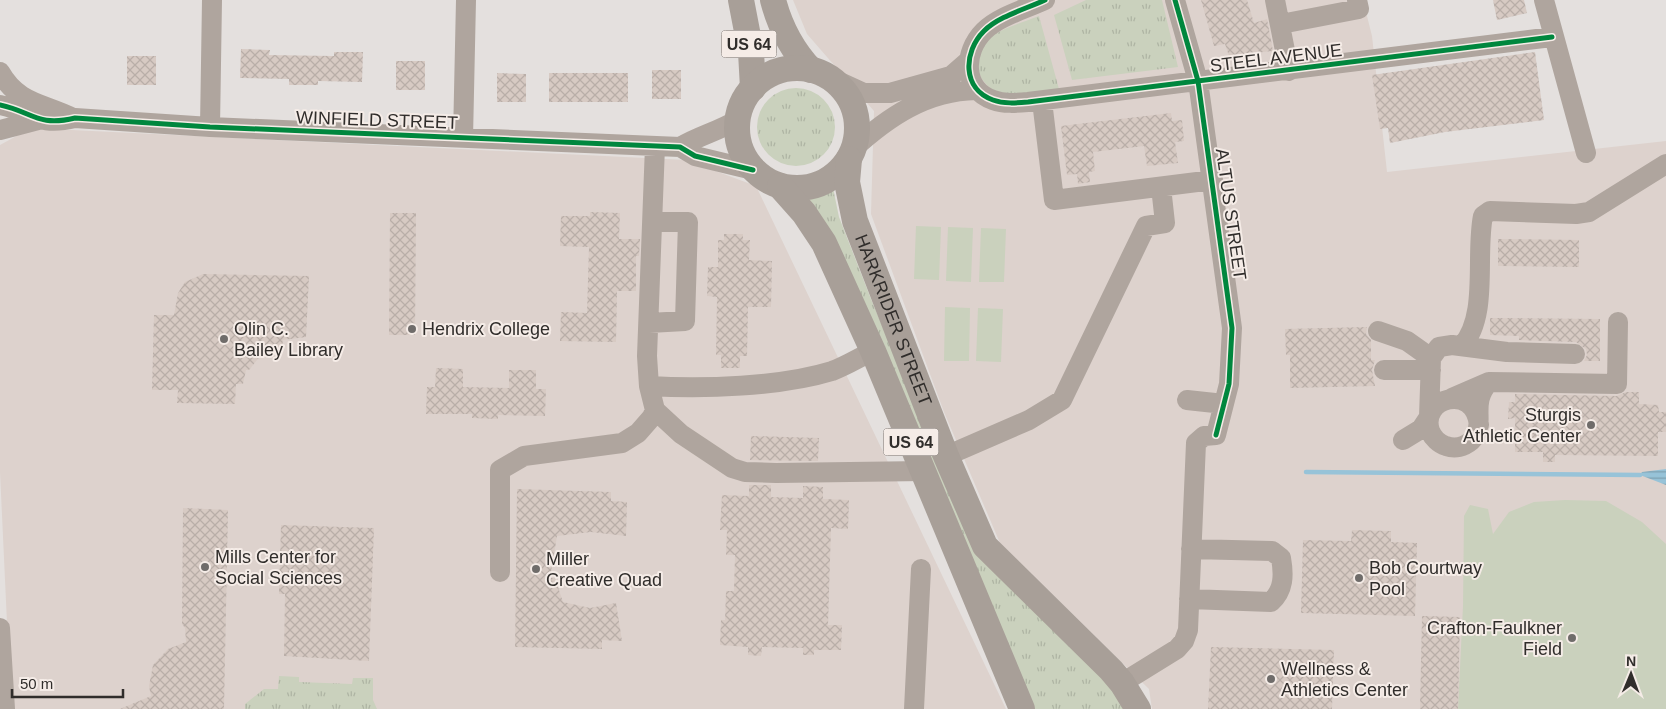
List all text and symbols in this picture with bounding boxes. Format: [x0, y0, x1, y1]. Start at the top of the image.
road number: US 64 [722, 31, 776, 58]
street label: STEEL AVENUE [1209, 40, 1343, 76]
street label: WINFIELD STREET [296, 107, 458, 133]
street label: ALTUS STREET [1212, 147, 1250, 281]
street label: HARKRIDER STREET [851, 231, 936, 408]
place label: Olin C. Bailey Library [234, 319, 343, 360]
place label: Hendrix College [422, 319, 550, 339]
marker: Hendrix College [406, 323, 418, 335]
marker: Olin C. Bailey Library [218, 333, 230, 345]
place label: Sturgis Athletic Center [1463, 405, 1581, 446]
marker: Sturgis Athletic Center [1585, 419, 1597, 431]
road number: US 64 [884, 428, 938, 456]
place label: Mills Center for Social Sciences [215, 547, 342, 588]
place label: Miller Creative Quad [546, 549, 662, 590]
place label: Bob Courtway Pool [1369, 558, 1482, 599]
marker: Mills Center for Social Sciences [199, 561, 211, 573]
marker: Miller Creative Quad [530, 563, 542, 575]
marker: Bob Courtway Pool [1353, 572, 1365, 584]
place label: Crafton-Faulkner Field [1427, 618, 1562, 659]
marker: Crafton-Faulkner Field [1566, 632, 1578, 644]
north arrow [1606, 649, 1656, 699]
text: N [1626, 653, 1636, 669]
place label: Wellness & Athletics Center [1281, 659, 1408, 700]
scale bar [12, 666, 124, 698]
marker: Wellness & Athletics Center [1265, 673, 1277, 685]
text: 50 m [20, 675, 53, 692]

